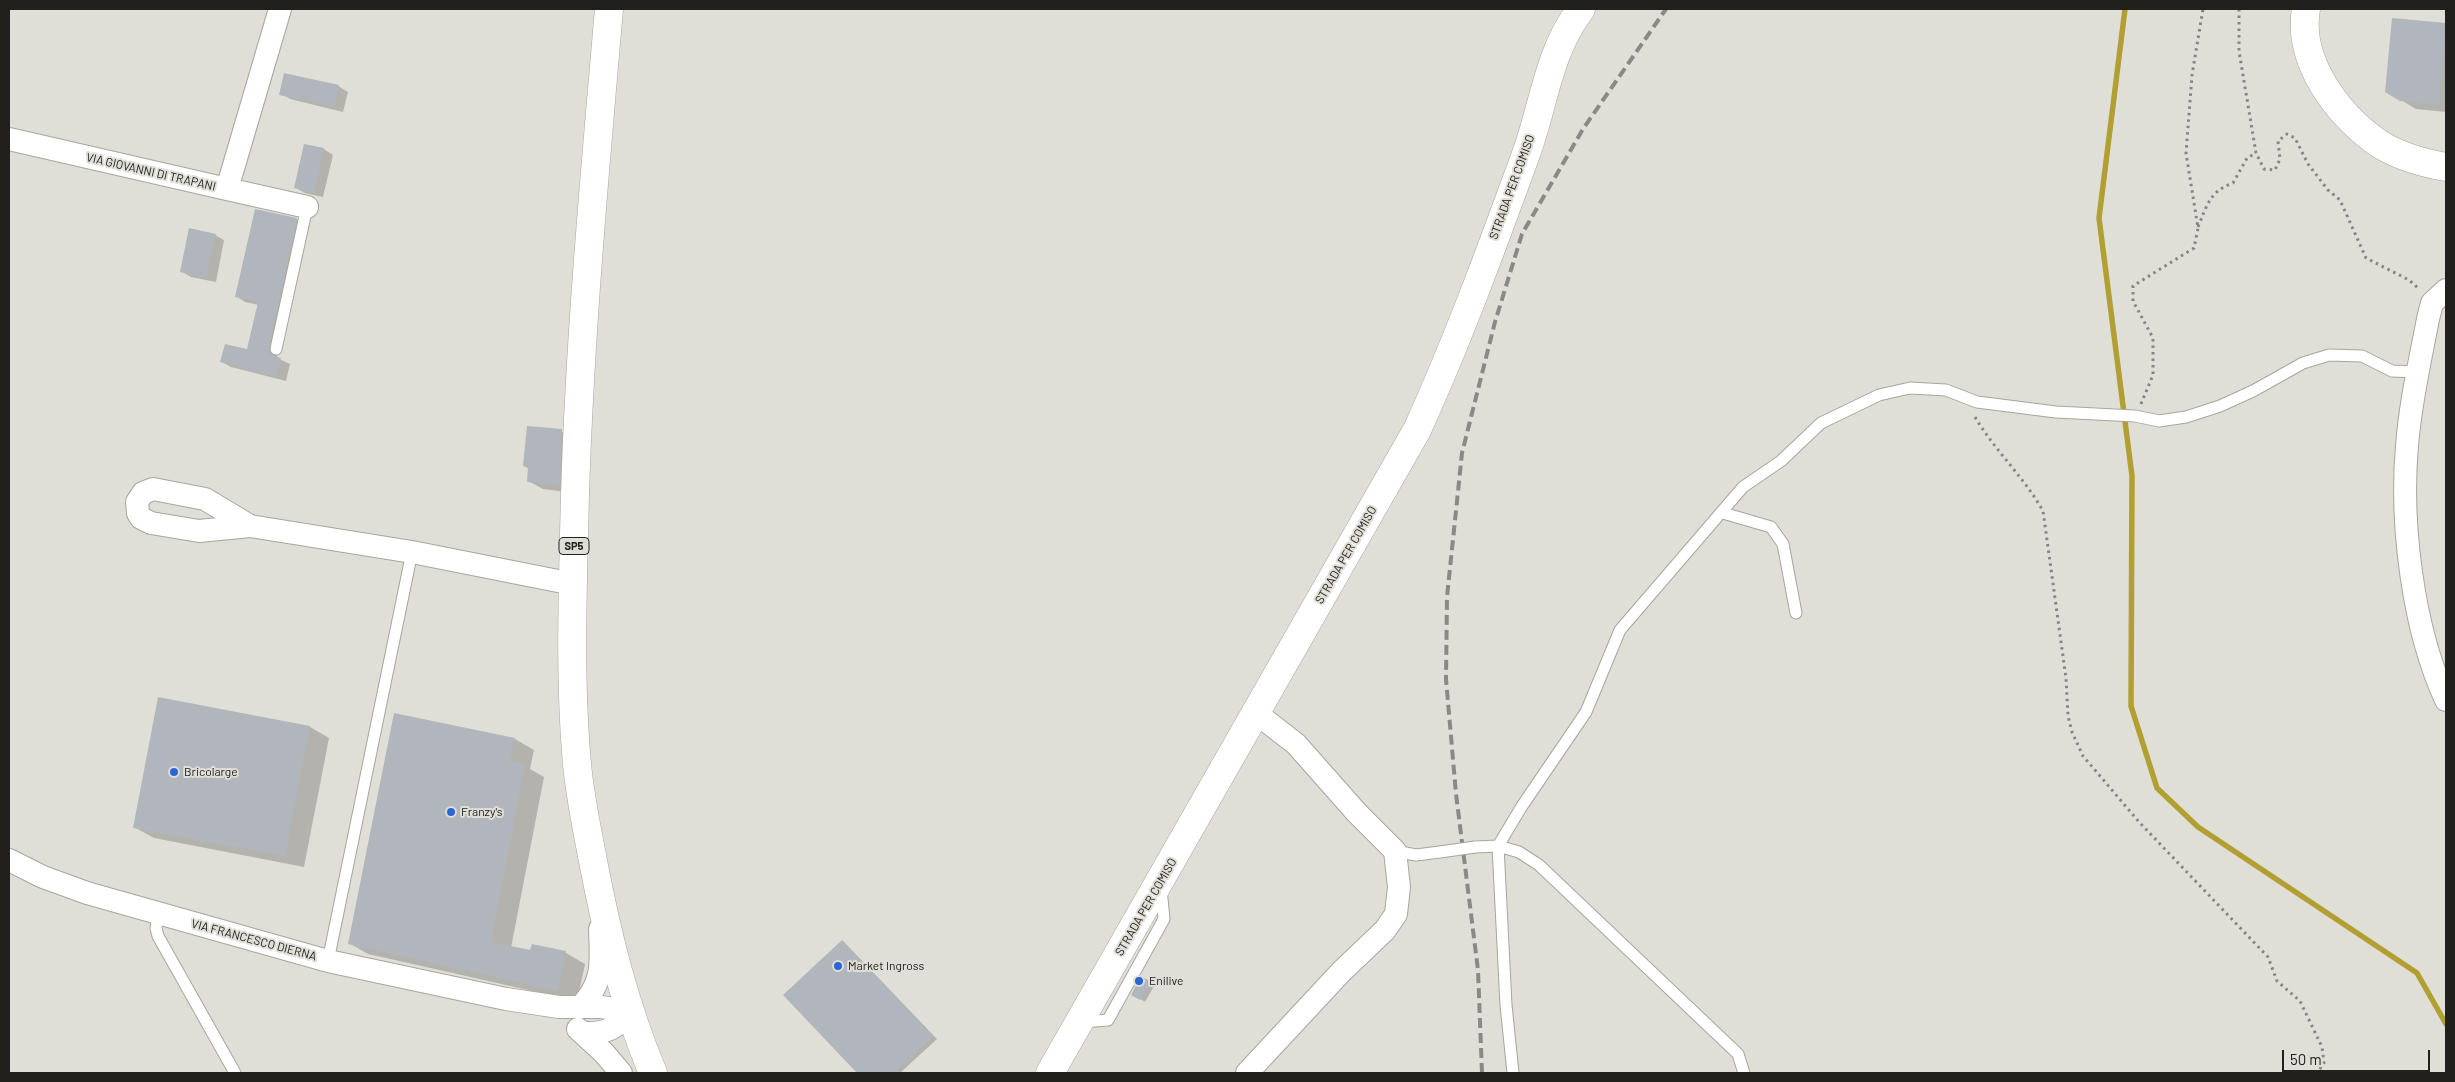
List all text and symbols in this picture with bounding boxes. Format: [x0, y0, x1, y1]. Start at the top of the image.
street label: STRADA PER COMISO [1486, 133, 1538, 241]
street label: VIA GIOVANNI DI TRAPANI [85, 150, 217, 194]
street label: STRADA PER COMISO [1312, 504, 1380, 606]
road number: SP5 [559, 538, 589, 554]
place label: Bricolarge [184, 765, 238, 779]
marker: Bricolarge [168, 766, 180, 778]
place label: Franzy's [461, 805, 503, 819]
marker: Franzy's [445, 806, 457, 818]
street label: STRADA PER COMISO [1112, 856, 1180, 958]
street label: VIA FRANCESCO DIERNA [190, 916, 318, 964]
place label: Market Ingross [848, 959, 924, 973]
marker: Market Ingross [832, 960, 844, 972]
place label: Enilive [1149, 974, 1183, 988]
marker: Enilive [1133, 975, 1145, 987]
scale bar [2285, 1040, 2432, 1072]
text: 50 m [2290, 1050, 2322, 1068]

